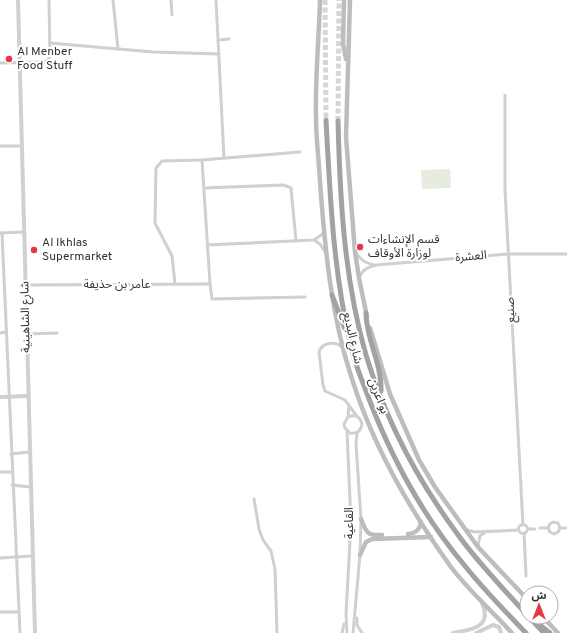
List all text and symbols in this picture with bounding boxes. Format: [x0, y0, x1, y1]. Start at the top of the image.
place label: Al Menber Food Stuff [17, 44, 73, 74]
marker: Al Menber Food Stuff [4, 54, 14, 64]
place label: قسم الإنشاءات لوزارة الأوقاف [368, 232, 440, 262]
place label: Al Ikhlas Supermarket [42, 235, 112, 265]
marker: قسم الإنشاءات لوزارة الأوقاف [355, 242, 365, 252]
marker: Al Ikhlas Supermarket [29, 245, 39, 255]
street label: العشرة [455, 248, 488, 266]
street label: عامر بن حذيفة [83, 277, 151, 293]
street label: شارع الشاهينية [17, 281, 35, 353]
street label: صنيع [502, 297, 520, 323]
street label: شارع البديع [338, 311, 366, 365]
street label: بو اعرين [364, 376, 392, 416]
street label: القاعية [342, 507, 358, 539]
north arrow [519, 585, 559, 625]
text: ش [531, 589, 547, 603]

